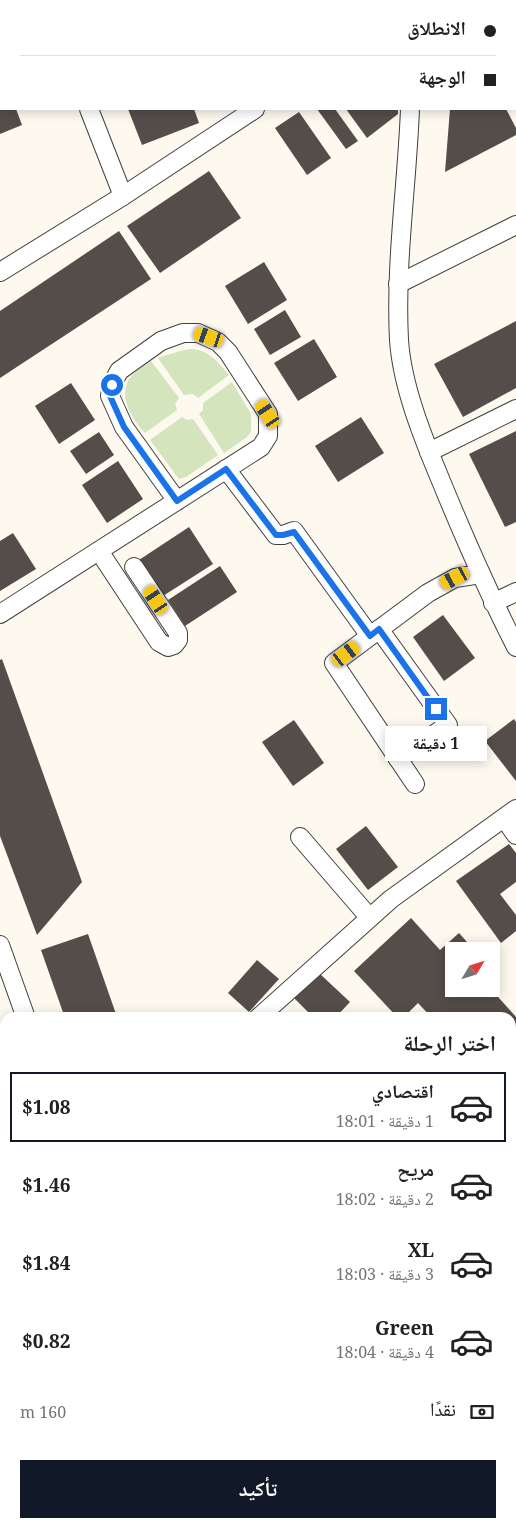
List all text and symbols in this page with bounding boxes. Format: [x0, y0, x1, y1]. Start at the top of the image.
text: الانطلاق [407, 15, 466, 41]
text: الوجهة [418, 64, 466, 90]
car [192, 325, 225, 349]
route start [101, 374, 123, 396]
car [253, 397, 282, 431]
car [438, 564, 471, 592]
car [141, 583, 170, 617]
car [329, 639, 362, 669]
route end [425, 698, 447, 720]
callout: 1 دقيقة [385, 726, 487, 762]
text: 1 دقيقة [413, 732, 459, 754]
north arrow [445, 942, 500, 998]
map controls [445, 942, 500, 997]
text: اختر الرحلة [404, 1027, 496, 1057]
text: اقتصادي [372, 1078, 434, 1104]
icon: car [449, 1085, 494, 1130]
text: $1.08 [22, 1094, 71, 1120]
text: 1 دقيقة · 18:01 [336, 1110, 434, 1132]
text: مريح [397, 1156, 434, 1182]
icon: car [449, 1163, 494, 1208]
text: $1.46 [22, 1172, 71, 1198]
text: 2 دقيقة · 18:02 [336, 1188, 434, 1210]
text: XL [408, 1237, 434, 1263]
icon: car [449, 1241, 494, 1286]
text: $1.84 [22, 1250, 71, 1276]
text: 3 دقيقة · 18:03 [336, 1263, 434, 1285]
text: Green [375, 1315, 434, 1341]
icon: car [449, 1319, 494, 1364]
text: $0.82 [22, 1328, 71, 1354]
text: 4 دقيقة · 18:04 [336, 1341, 434, 1363]
text: نقدًا [430, 1396, 456, 1422]
icon: cash [468, 1398, 496, 1426]
text: 160 m [20, 1401, 66, 1423]
button: تأكيد [20, 1460, 496, 1518]

